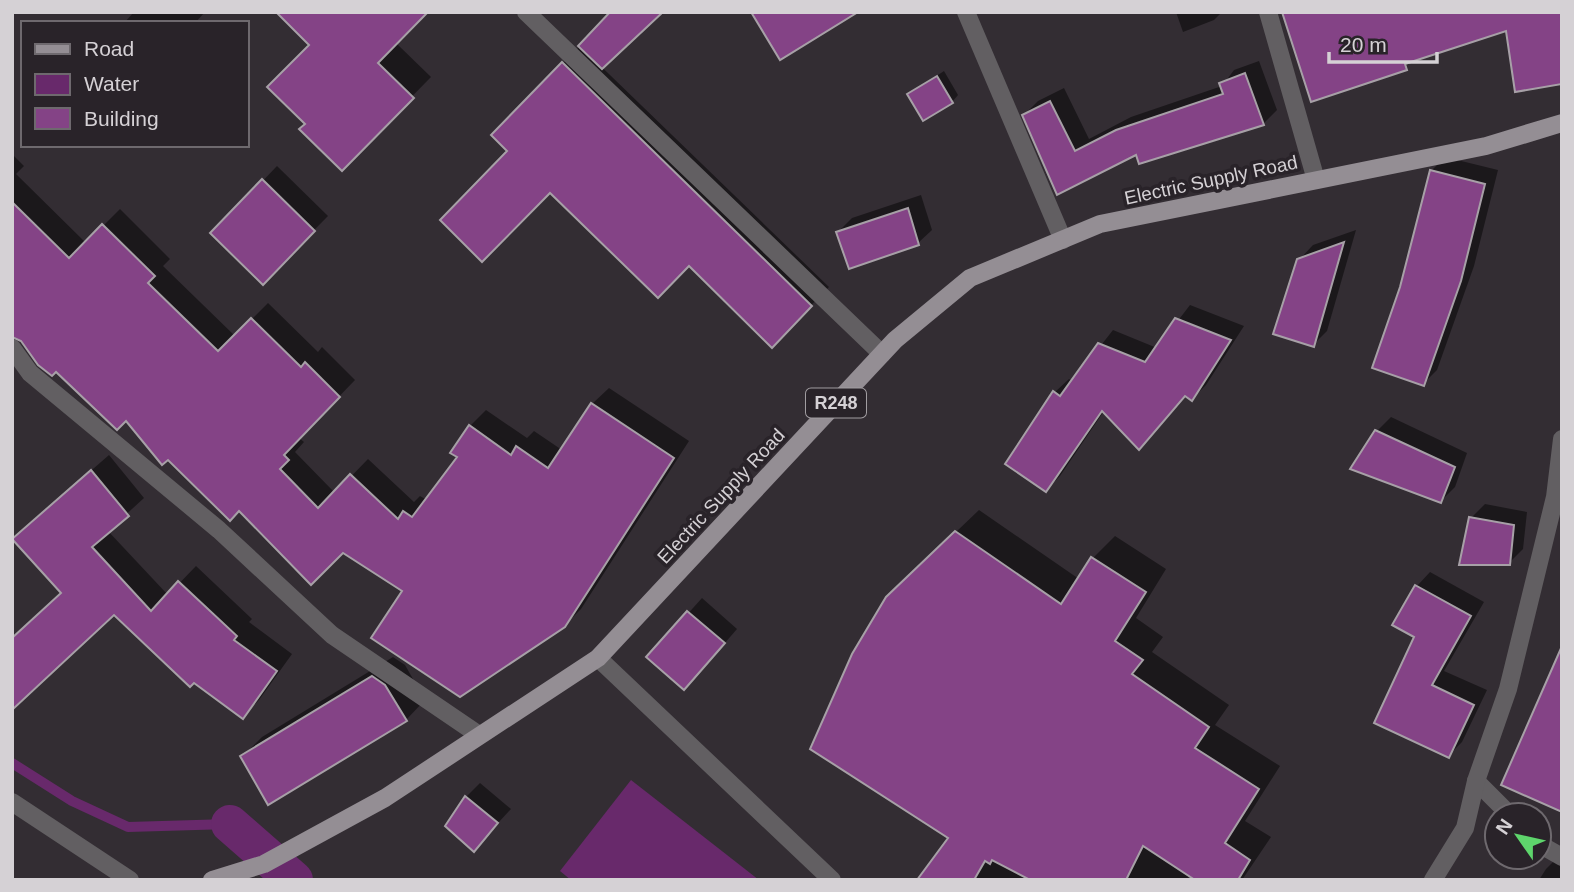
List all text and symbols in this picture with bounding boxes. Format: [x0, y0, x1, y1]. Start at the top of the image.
legend [21, 21, 248, 147]
scale bar [1329, 21, 1438, 65]
text: 20 m [1340, 33, 1387, 56]
text: Road [84, 37, 134, 60]
text: Water [84, 72, 139, 95]
text: Building [84, 107, 159, 130]
street label: Electric Supply Road [1123, 151, 1299, 209]
road number: R248 [806, 388, 866, 418]
street label: Electric Supply Road [653, 424, 789, 568]
north arrow [1483, 801, 1553, 871]
text: N [1492, 815, 1517, 838]

